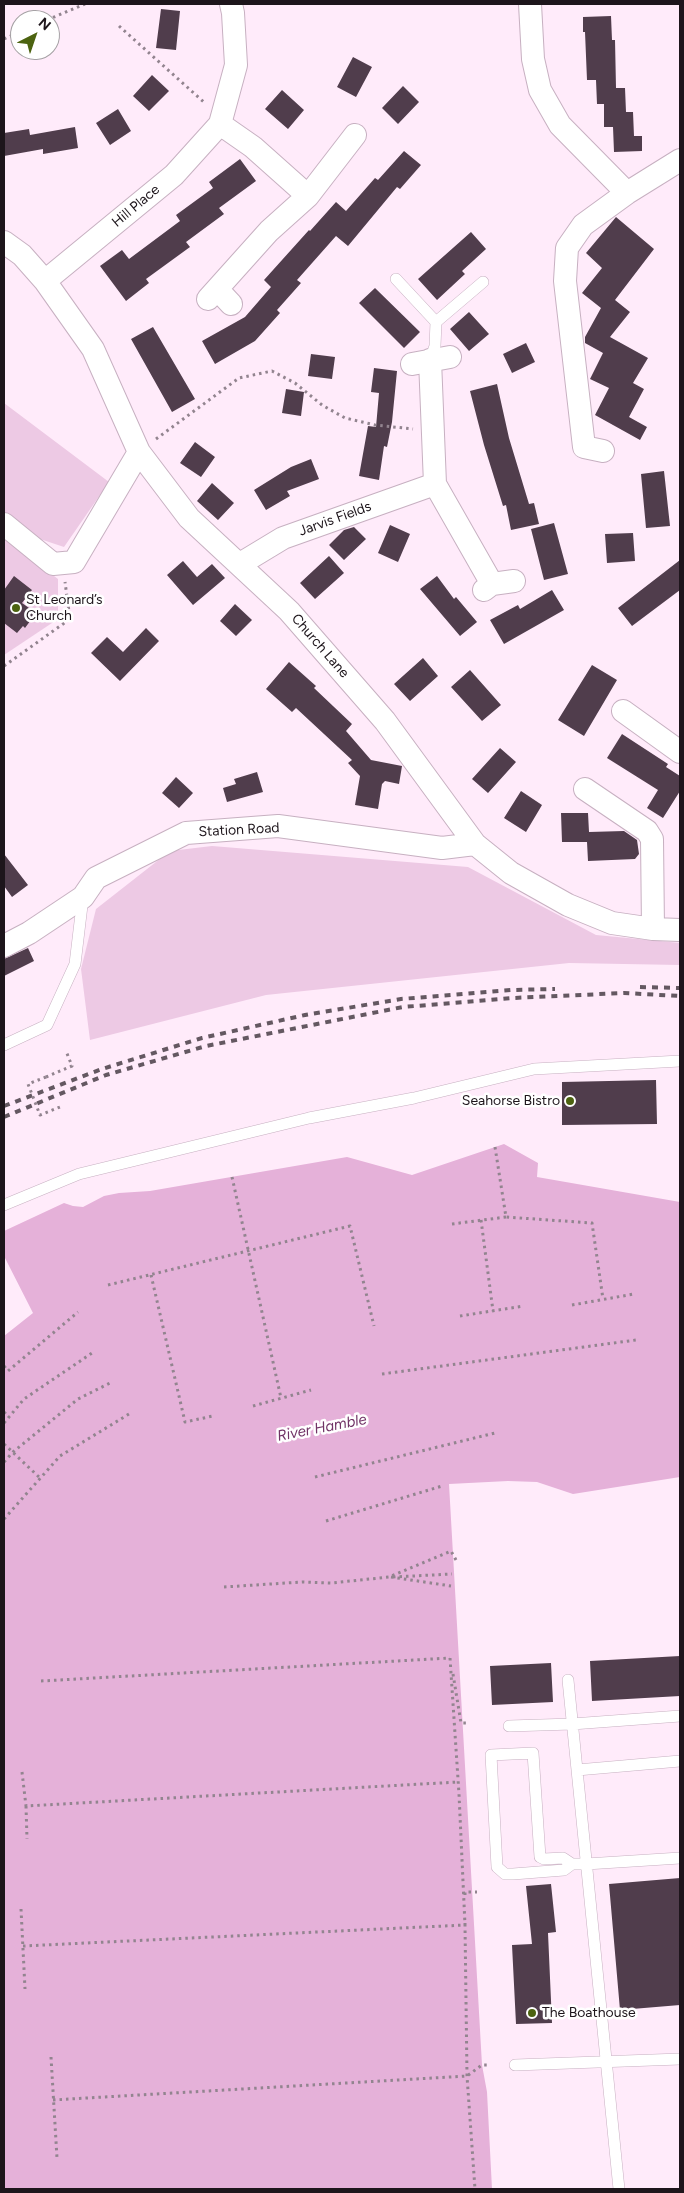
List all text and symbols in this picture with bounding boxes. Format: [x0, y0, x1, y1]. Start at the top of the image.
north arrow [10, 10, 60, 60]
text: N [35, 14, 54, 34]
street label: Hill Place [109, 181, 163, 231]
street label: Jarvis Fields [296, 498, 374, 540]
place label: St Leonard’s Church [26, 592, 102, 624]
marker: St Leonard’s Church [10, 602, 22, 614]
street label: Church Lane [288, 611, 352, 681]
street label: Station Road [198, 819, 280, 841]
place label: Seahorse Bistro [462, 1093, 560, 1109]
marker: Seahorse Bistro [564, 1095, 576, 1107]
water label: River Hamble [276, 1411, 368, 1445]
place label: The Boathouse [542, 2005, 636, 2021]
marker: The Boathouse [526, 2007, 538, 2019]

